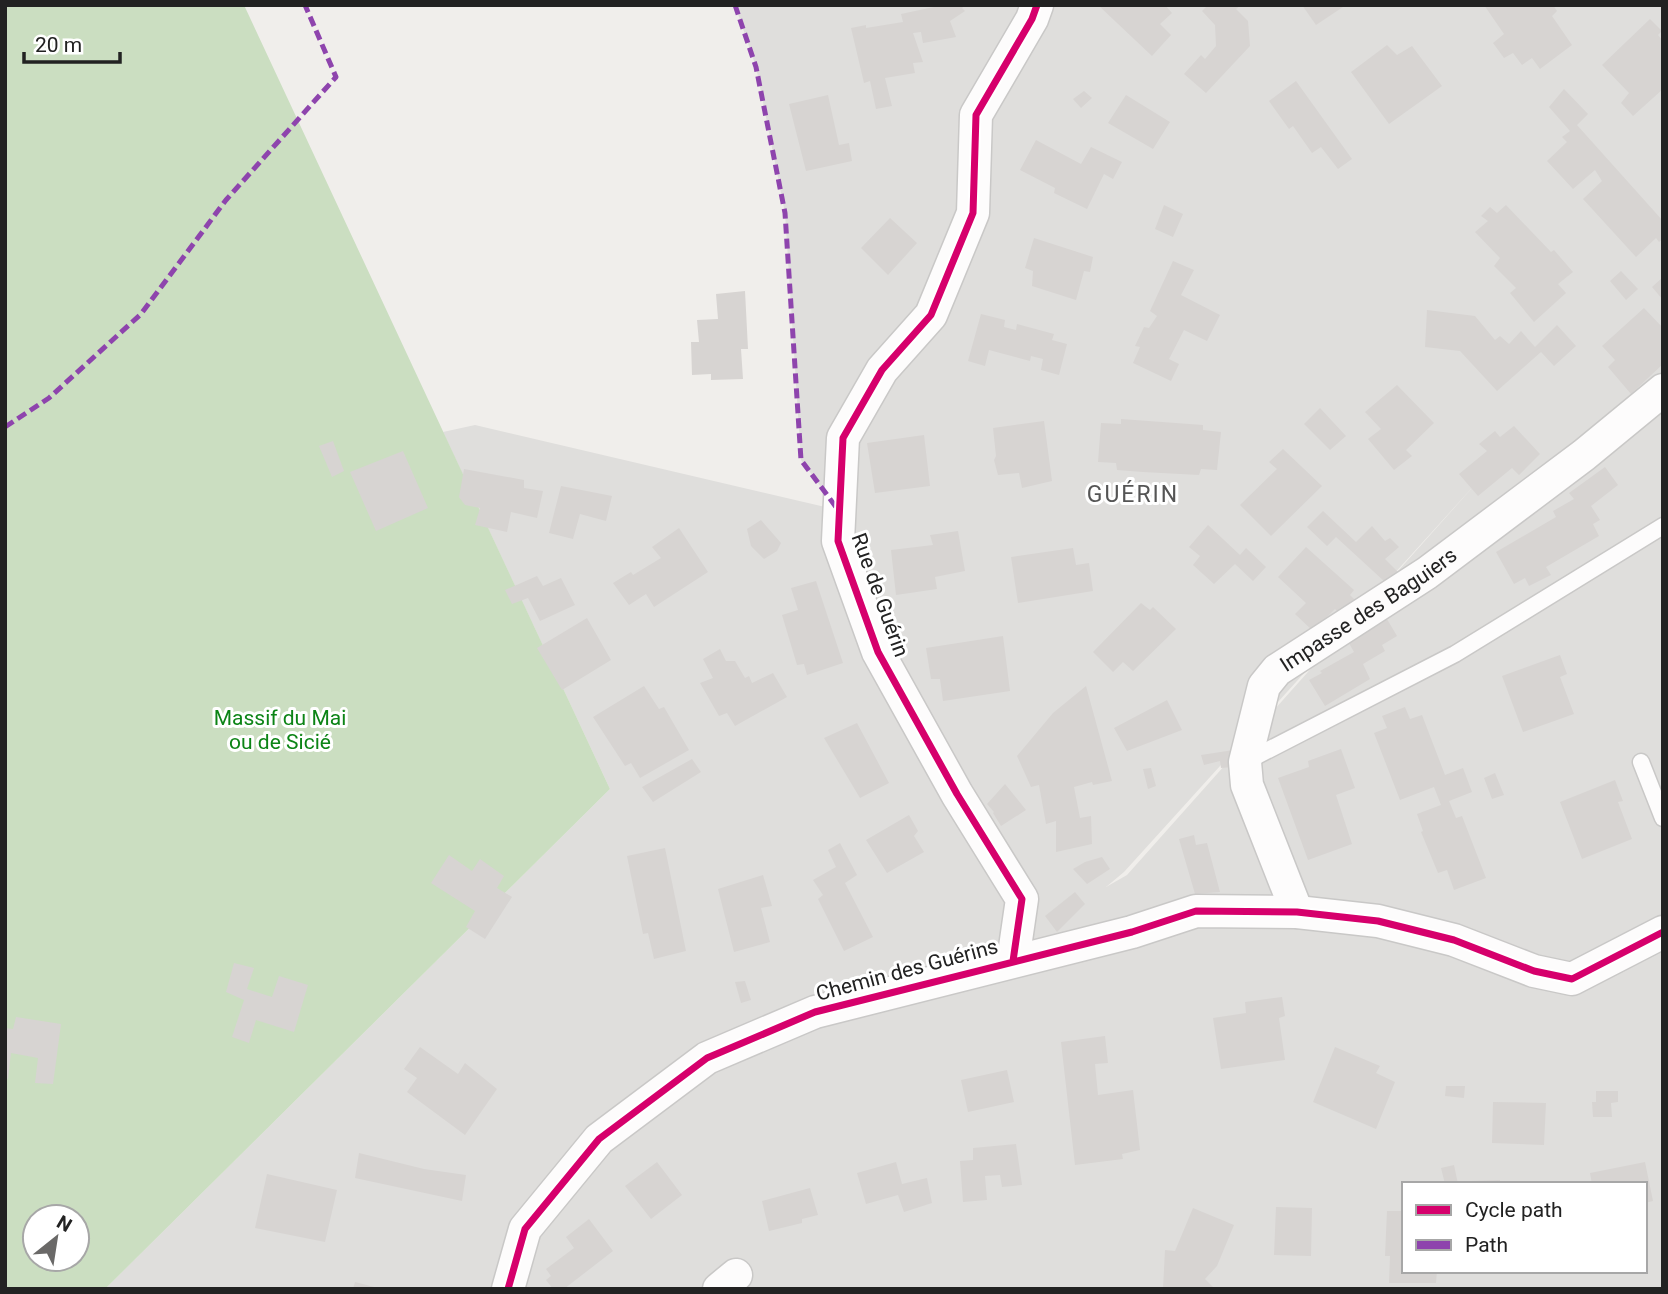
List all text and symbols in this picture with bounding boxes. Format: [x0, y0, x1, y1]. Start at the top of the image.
scale bar [24, 21, 121, 65]
text: 20 m [35, 33, 82, 57]
district label: GUÉRIN [1087, 480, 1179, 508]
street label: Rue de Guérin [847, 530, 913, 660]
street label: Impasse des Baguiers [1276, 543, 1461, 677]
park label: Massif du Mai ou de Sicié [214, 706, 346, 754]
street label: Chemin des Guérins [813, 934, 1001, 1006]
legend [1402, 1182, 1647, 1273]
text: Cycle path [1465, 1198, 1563, 1222]
north arrow [21, 1203, 91, 1273]
text: N [53, 1210, 76, 1237]
text: Path [1465, 1233, 1508, 1257]

